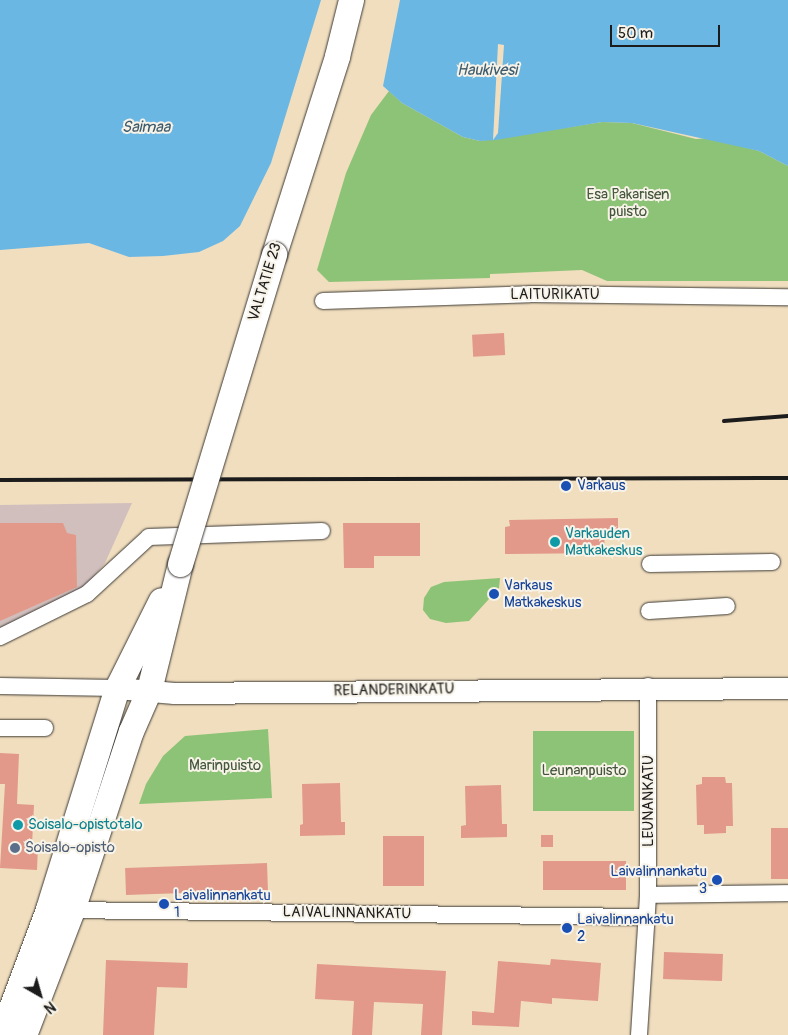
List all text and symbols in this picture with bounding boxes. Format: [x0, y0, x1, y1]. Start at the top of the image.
scale bar [613, 15, 723, 47]
text: 50 m [618, 24, 653, 43]
water label: Haukivesi [457, 60, 517, 80]
water label: Saimaa [122, 117, 170, 137]
park label: Esa Pakarisen puisto [587, 185, 669, 220]
street label: VALTATIE 23 [245, 241, 285, 323]
street label: LAITURIKATU [510, 286, 600, 304]
place label: Varkaus [577, 477, 625, 495]
marker: Varkaus [559, 479, 573, 493]
place label: Varkauden Matkakeskus [565, 524, 642, 559]
marker: Varkauden Matkakeskus [549, 536, 561, 548]
place label: Varkaus Matkakeskus [504, 576, 581, 611]
marker: Varkaus Matkakeskus [488, 588, 500, 600]
street label: RELANDERINKATU [333, 680, 455, 700]
street label: LEUNANKATU [640, 755, 658, 847]
park label: Marinpuisto [189, 757, 261, 775]
park label: Leunanpuisto [541, 762, 627, 780]
place label: Soisalo-opistotalo [28, 816, 143, 834]
marker: Soisalo-opistotalo [12, 819, 24, 831]
place label: Soisalo-opisto [25, 839, 115, 857]
marker: Soisalo-opisto [9, 842, 21, 854]
place label: Laivalinnankatu 3 [610, 862, 707, 897]
marker: Laivalinnankatu 3 [711, 874, 723, 886]
place label: Laivalinnankatu 1 [174, 886, 271, 921]
marker: Laivalinnankatu 1 [158, 898, 170, 910]
street label: LAIVALINNANKATU [283, 903, 411, 923]
place label: Laivalinnankatu 2 [577, 910, 674, 945]
marker: Laivalinnankatu 2 [561, 922, 573, 934]
north arrow [15, 970, 65, 1020]
text: N [41, 998, 59, 1017]

